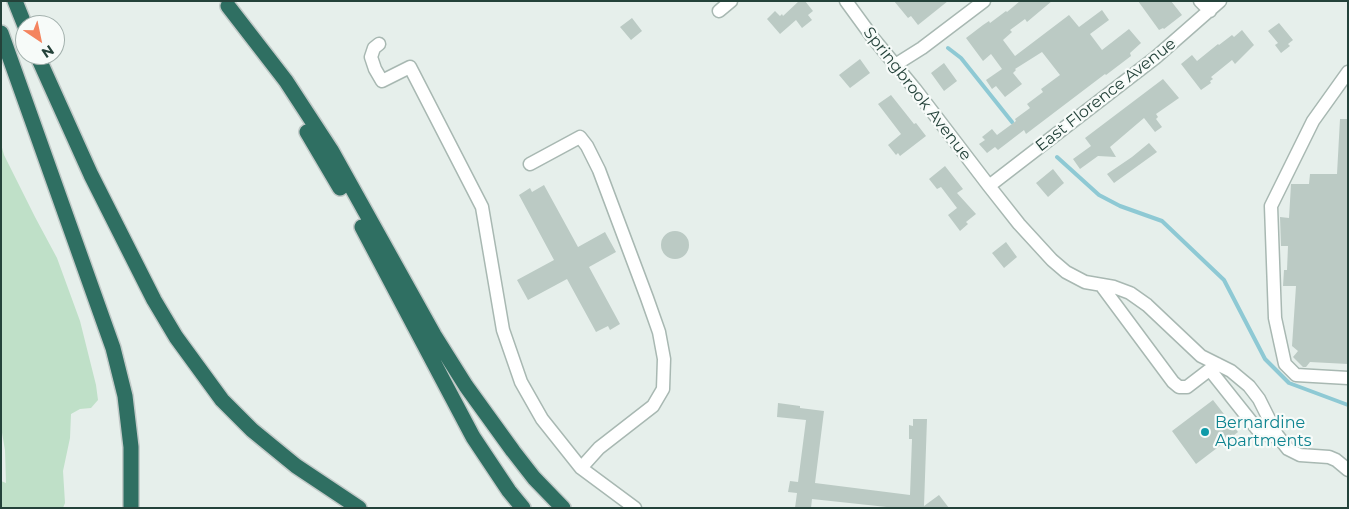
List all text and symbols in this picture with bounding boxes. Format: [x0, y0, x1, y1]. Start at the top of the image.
north arrow [15, 15, 65, 65]
street label: Springbrook Avenue [859, 23, 975, 165]
street label: East Florence Avenue [1032, 34, 1180, 156]
text: N [38, 41, 58, 62]
place label: Bernardine Apartments [1215, 413, 1312, 451]
marker: Bernardine Apartments [1199, 426, 1211, 438]

